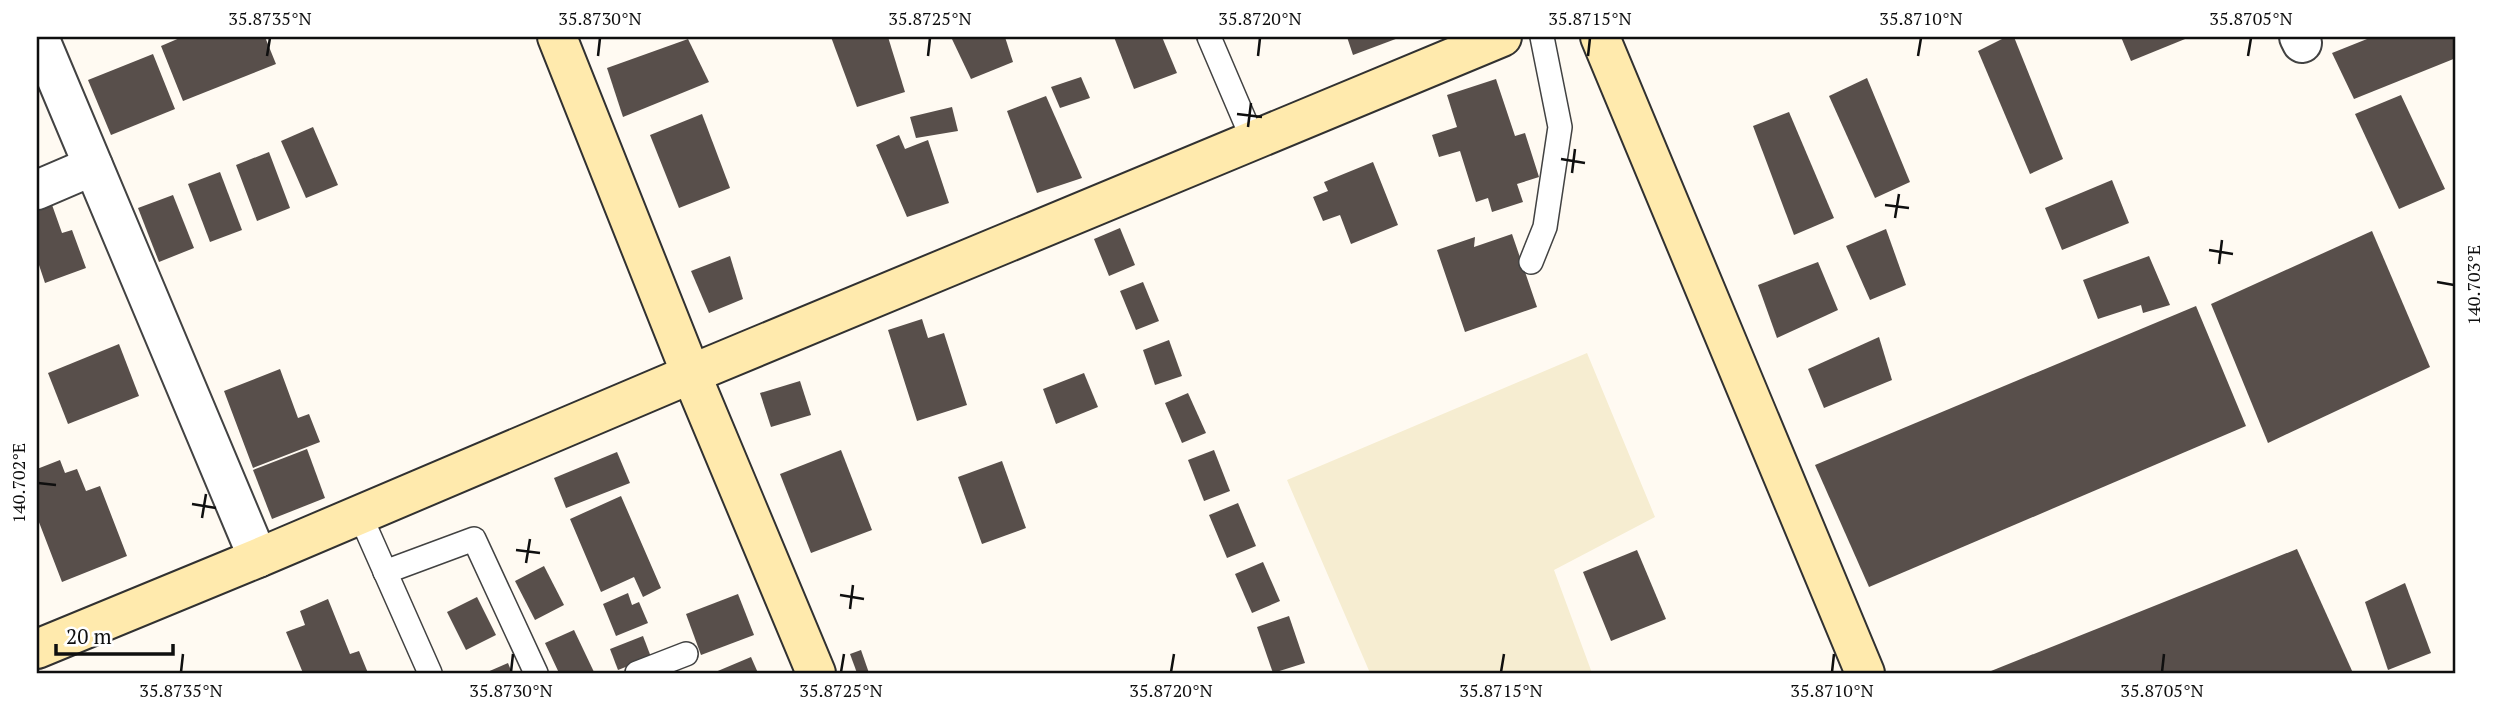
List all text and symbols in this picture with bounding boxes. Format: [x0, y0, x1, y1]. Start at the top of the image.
text: 35.8735°N [228, 6, 312, 30]
text: 35.8730°N [558, 6, 642, 30]
text: 35.8725°N [888, 6, 972, 30]
text: 35.8720°N [1218, 6, 1302, 30]
text: 35.8715°N [1548, 6, 1632, 30]
text: 35.8710°N [1879, 6, 1963, 30]
text: 35.8705°N [2209, 6, 2293, 30]
text: 140.703°E [2461, 245, 2485, 325]
text: 140.702°E [6, 443, 30, 523]
scale bar [56, 612, 173, 656]
text: 20 m [66, 622, 112, 650]
text: 35.8735°N [139, 678, 223, 702]
text: 35.8730°N [469, 678, 553, 702]
text: 35.8725°N [799, 678, 883, 702]
text: 35.8720°N [1129, 678, 1213, 702]
text: 35.8715°N [1459, 678, 1543, 702]
text: 35.8710°N [1790, 678, 1874, 702]
text: 35.8705°N [2120, 678, 2204, 702]

